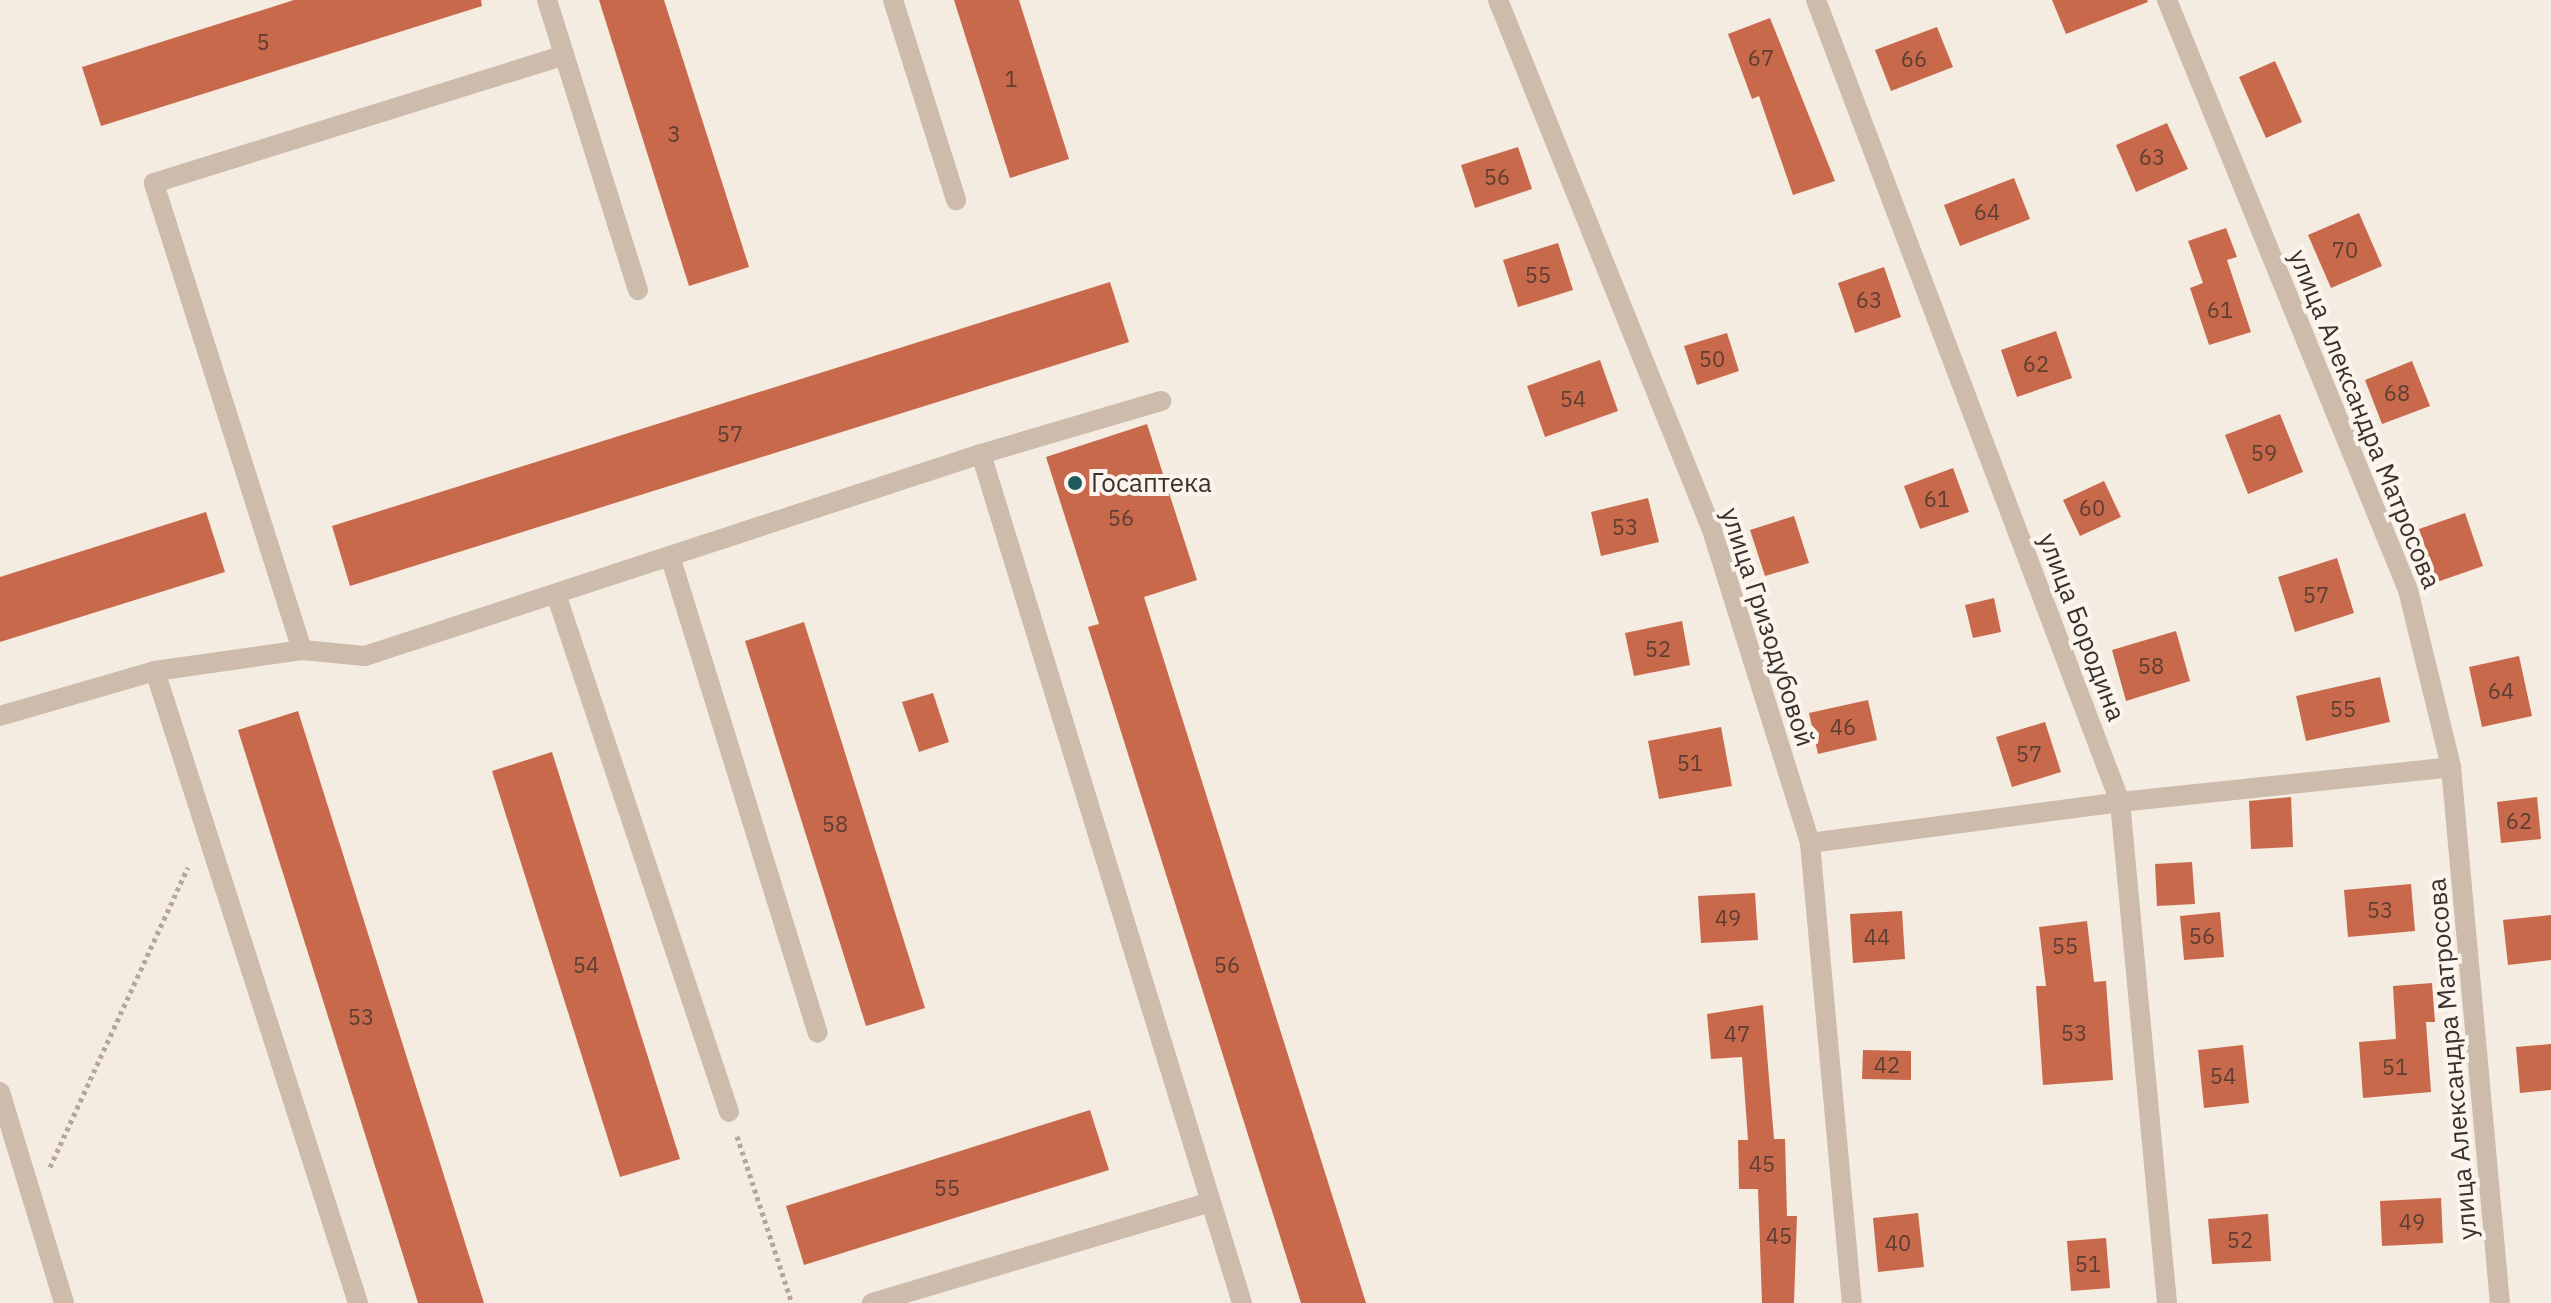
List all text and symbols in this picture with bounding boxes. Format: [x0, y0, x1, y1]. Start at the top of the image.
house number: 5 [256, 29, 270, 55]
house number: 67 [1748, 45, 1774, 71]
house number: 66 [1901, 46, 1927, 72]
house number: 1 [1004, 66, 1018, 92]
house number: 3 [667, 121, 681, 147]
house number: 63 [2139, 144, 2165, 170]
house number: 56 [1484, 164, 1510, 190]
house number: 64 [1974, 199, 2000, 225]
house number: 70 [2332, 237, 2358, 263]
street label: улица Александра Матросова [2283, 245, 2447, 593]
house number: 55 [1525, 262, 1551, 288]
house number: 63 [1856, 287, 1882, 313]
house number: 61 [2207, 297, 2233, 323]
house number: 50 [1699, 346, 1725, 372]
house number: 62 [2023, 351, 2049, 377]
house number: 68 [2384, 380, 2410, 406]
house number: 54 [1560, 386, 1586, 412]
house number: 57 [717, 421, 743, 447]
house number: 59 [2251, 440, 2277, 466]
place label: Госаптека [1091, 467, 1212, 499]
marker: Госаптека [1066, 474, 1084, 492]
house number: 61 [1924, 486, 1950, 512]
house number: 60 [2079, 495, 2105, 521]
street label: улица Гризодубовой [1715, 504, 1821, 750]
house number: 56 [1108, 505, 1134, 531]
house number: 53 [1612, 514, 1638, 540]
street label: улица Бородина [2032, 529, 2132, 725]
house number: 57 [2303, 582, 2329, 608]
house number: 52 [1645, 636, 1671, 662]
house number: 58 [2138, 653, 2164, 679]
house number: 64 [2488, 678, 2514, 704]
house number: 55 [2330, 696, 2356, 722]
house number: 46 [1830, 714, 1856, 740]
house number: 57 [2016, 741, 2042, 767]
house number: 51 [1677, 750, 1703, 776]
house number: 62 [2506, 808, 2532, 834]
house number: 58 [822, 811, 848, 837]
street label: улица Александра Матросова [2421, 877, 2483, 1241]
house number: 53 [2367, 897, 2393, 923]
house number: 49 [1715, 905, 1741, 931]
house number: 56 [2189, 923, 2215, 949]
house number: 44 [1864, 924, 1890, 950]
house number: 55 [2052, 933, 2078, 959]
house number: 54 [573, 952, 599, 978]
house number: 56 [1214, 952, 1240, 978]
house number: 53 [348, 1004, 374, 1030]
house number: 53 [2061, 1020, 2087, 1046]
house number: 47 [1724, 1021, 1750, 1047]
house number: 42 [1874, 1052, 1900, 1078]
house number: 51 [2382, 1054, 2408, 1080]
house number: 54 [2210, 1063, 2236, 1089]
house number: 45 [1749, 1151, 1775, 1177]
house number: 55 [934, 1175, 960, 1201]
house number: 49 [2399, 1209, 2425, 1235]
house number: 45 [1766, 1223, 1792, 1249]
house number: 52 [2227, 1227, 2253, 1253]
house number: 40 [1885, 1230, 1911, 1256]
house number: 51 [2075, 1251, 2101, 1277]

